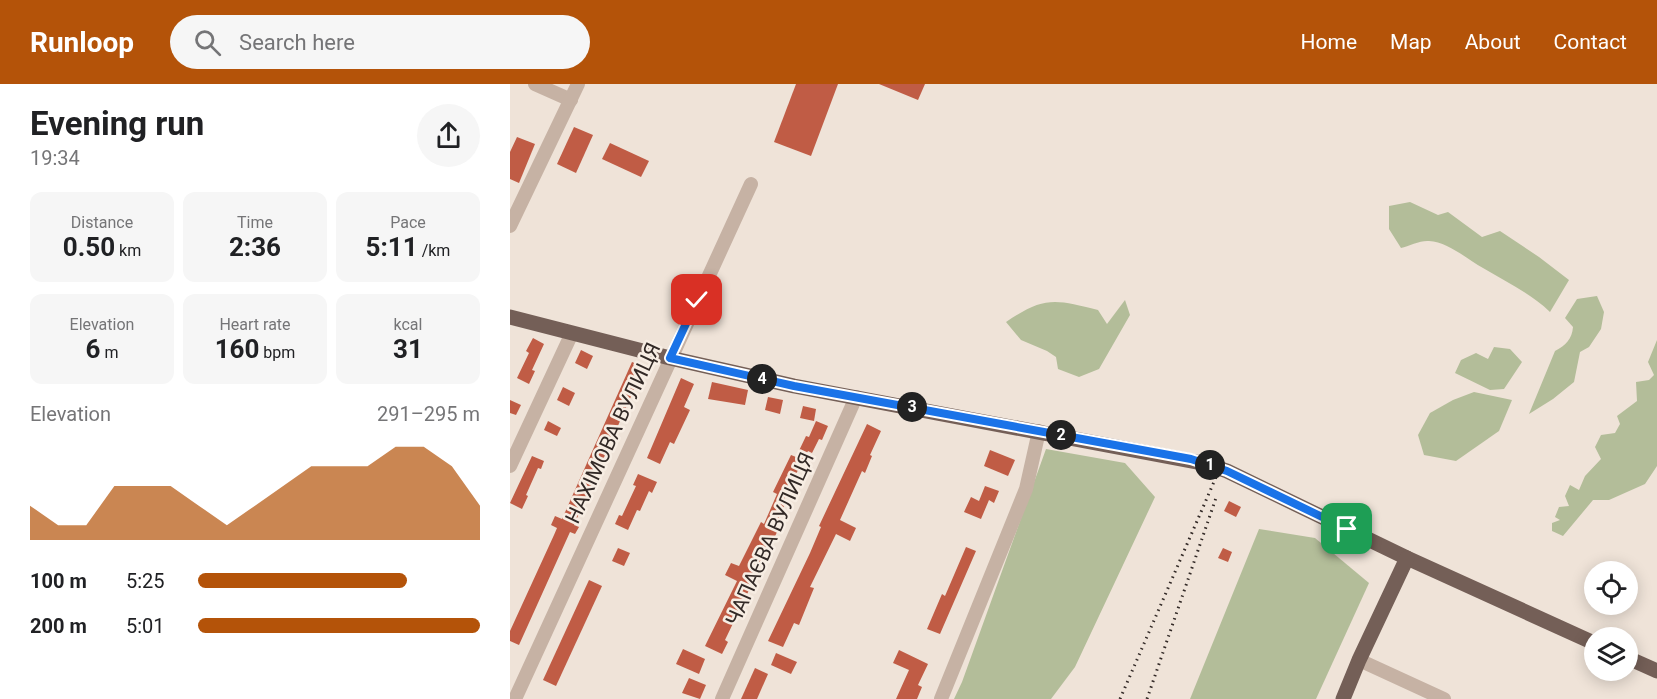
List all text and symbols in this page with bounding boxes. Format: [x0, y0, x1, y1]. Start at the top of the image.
search box [170, 15, 590, 69]
text: Runloop [30, 26, 134, 59]
icon: search [191, 26, 224, 59]
text: Search here [239, 30, 355, 55]
text: Home [1301, 30, 1357, 54]
text: Map [1390, 30, 1432, 54]
text: About [1465, 30, 1521, 54]
text: Contact [1554, 30, 1627, 54]
text: Evening run [30, 104, 204, 143]
button: share [417, 104, 480, 167]
text: 19:34 [30, 146, 80, 170]
text: Distance [71, 213, 133, 232]
text: Time [237, 213, 273, 232]
text: Pace [390, 213, 426, 232]
text: 0.50 [63, 232, 115, 262]
text: 2:36 [229, 232, 281, 262]
text: 5:11 [366, 232, 418, 262]
text: km [115, 241, 141, 260]
text: /km [418, 241, 450, 260]
pin [671, 274, 722, 325]
icon: check [680, 283, 713, 316]
text: Elevation [70, 315, 134, 334]
text: Heart rate [219, 315, 291, 334]
text: kcal [394, 315, 422, 334]
text: 6 [86, 334, 100, 364]
text: 160 [215, 334, 259, 364]
text: 31 [393, 334, 423, 364]
street label: НАХІМОВА ВУЛИЦЯ [561, 339, 665, 527]
text: m [100, 343, 118, 362]
text: bpm [259, 343, 295, 362]
pin: 4 [747, 364, 777, 394]
text: 4 [757, 369, 767, 388]
pin: 3 [897, 392, 927, 422]
text: 3 [907, 397, 917, 416]
text: Elevation [30, 402, 111, 426]
text: 291–295 m [377, 402, 480, 426]
pin: 2 [1046, 420, 1076, 450]
text: 2 [1056, 425, 1066, 444]
street label: ЧАПАЄВА ВУЛИЦЯ [721, 449, 819, 629]
pin: 1 [1195, 450, 1225, 480]
text: 1 [1205, 455, 1215, 474]
pin [1321, 503, 1372, 554]
icon: arrive [1330, 512, 1363, 545]
map controls [1584, 561, 1638, 681]
button: locate [1584, 561, 1638, 615]
text: 100 m [30, 569, 87, 593]
text: 5:25 [126, 569, 165, 593]
text: 200 m [30, 614, 87, 638]
text: 5:01 [126, 614, 165, 638]
button: layers [1584, 627, 1638, 681]

